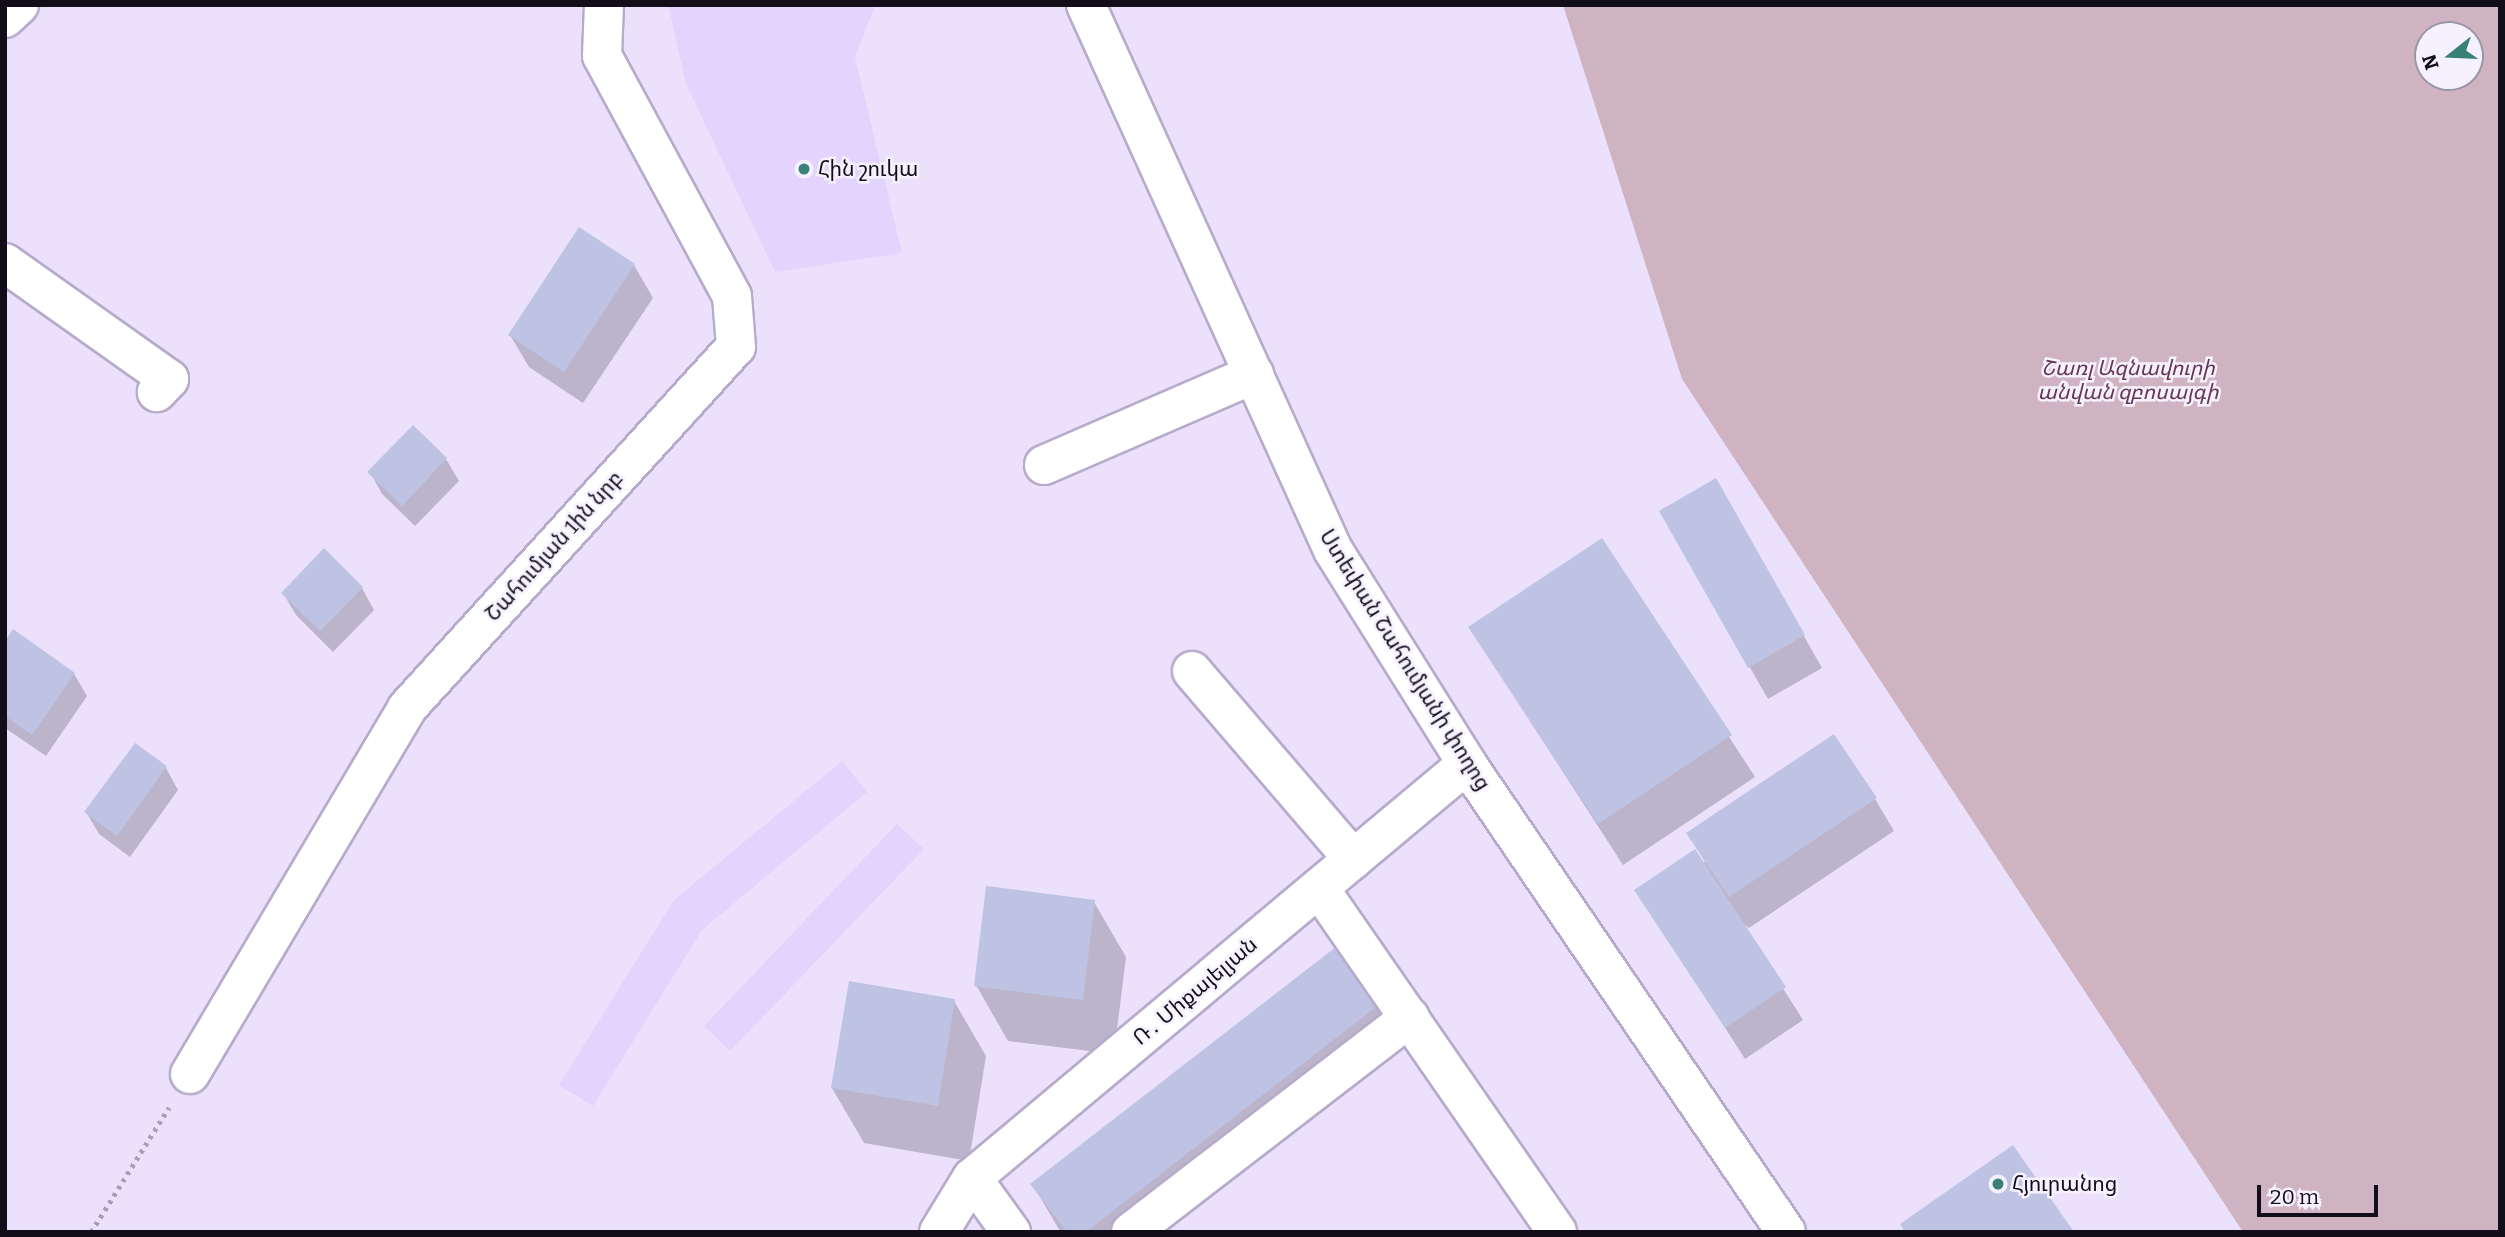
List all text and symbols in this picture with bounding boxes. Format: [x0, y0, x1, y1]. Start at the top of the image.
north arrow [2414, 21, 2484, 91]
text: N [2417, 52, 2444, 73]
place label: Հին շուկա [818, 156, 918, 182]
marker: Հին շուկա [796, 161, 812, 177]
park label: Շառլ Ազնավուրի անվան զբոսայգի [2038, 355, 2218, 405]
street label: Շահումյան 1ին նրբ [480, 466, 628, 626]
street label: Ստեփան Շահումյանի փողոց [1314, 525, 1496, 795]
street label: Ռ․ Միքայելյան [1128, 932, 1262, 1050]
scale bar [2260, 1170, 2381, 1214]
place label: Հյուրանոց [2012, 1171, 2117, 1197]
marker: Հյուրանոց [1990, 1176, 2006, 1192]
text: 20 m [2270, 1184, 2319, 1210]

